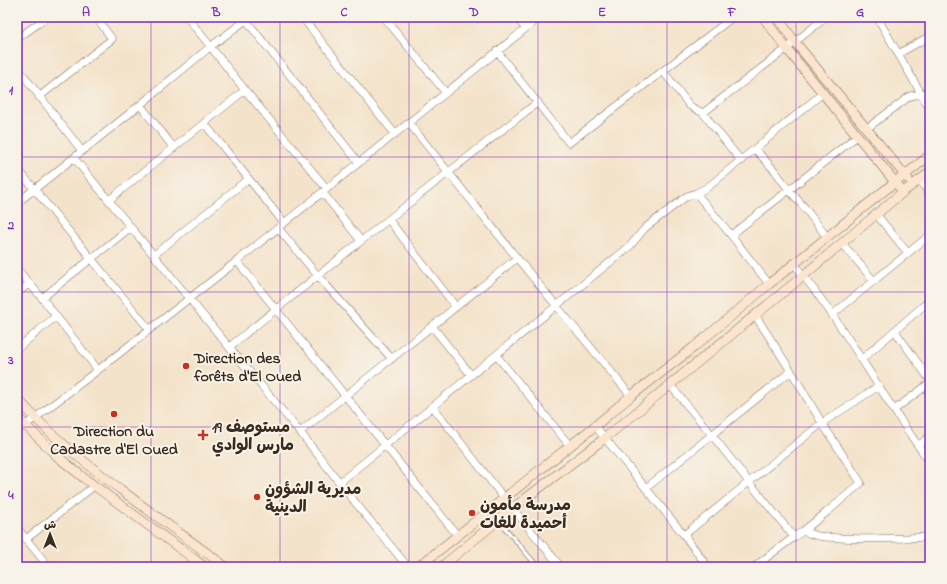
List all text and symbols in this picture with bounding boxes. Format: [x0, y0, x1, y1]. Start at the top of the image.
text: A [82, 3, 90, 22]
text: B [211, 3, 221, 22]
text: C [340, 3, 348, 22]
text: D [468, 3, 479, 22]
text: E [598, 3, 606, 22]
text: F [727, 3, 737, 22]
text: G [856, 3, 864, 22]
text: 1 [9, 81, 14, 100]
text: 2 [7, 216, 15, 235]
place label: Direction des forêts d'El Oued [193, 347, 301, 389]
text: 3 [7, 351, 14, 370]
marker: Direction des forêts d'El Oued [181, 361, 191, 371]
marker: Direction du Cadastre d'El Oued [109, 409, 119, 419]
place label: مستوصف 19 مارس الوادي [212, 416, 294, 458]
place label: Direction du Cadastre d'El Oued [50, 420, 178, 462]
marker: مستوصف 19 مارس الوادي [197, 429, 209, 441]
place label: مديرية الشؤون الدينية [265, 478, 361, 520]
text: 4 [7, 486, 14, 505]
marker: مديرية الشؤون الدينية [252, 492, 262, 502]
place label: مدرسة مأمون أحميدة للغات [480, 494, 571, 536]
marker: مدرسة مأمون أحميدة للغات [467, 508, 477, 518]
north arrow [30, 514, 70, 554]
text: ش [44, 517, 56, 533]

